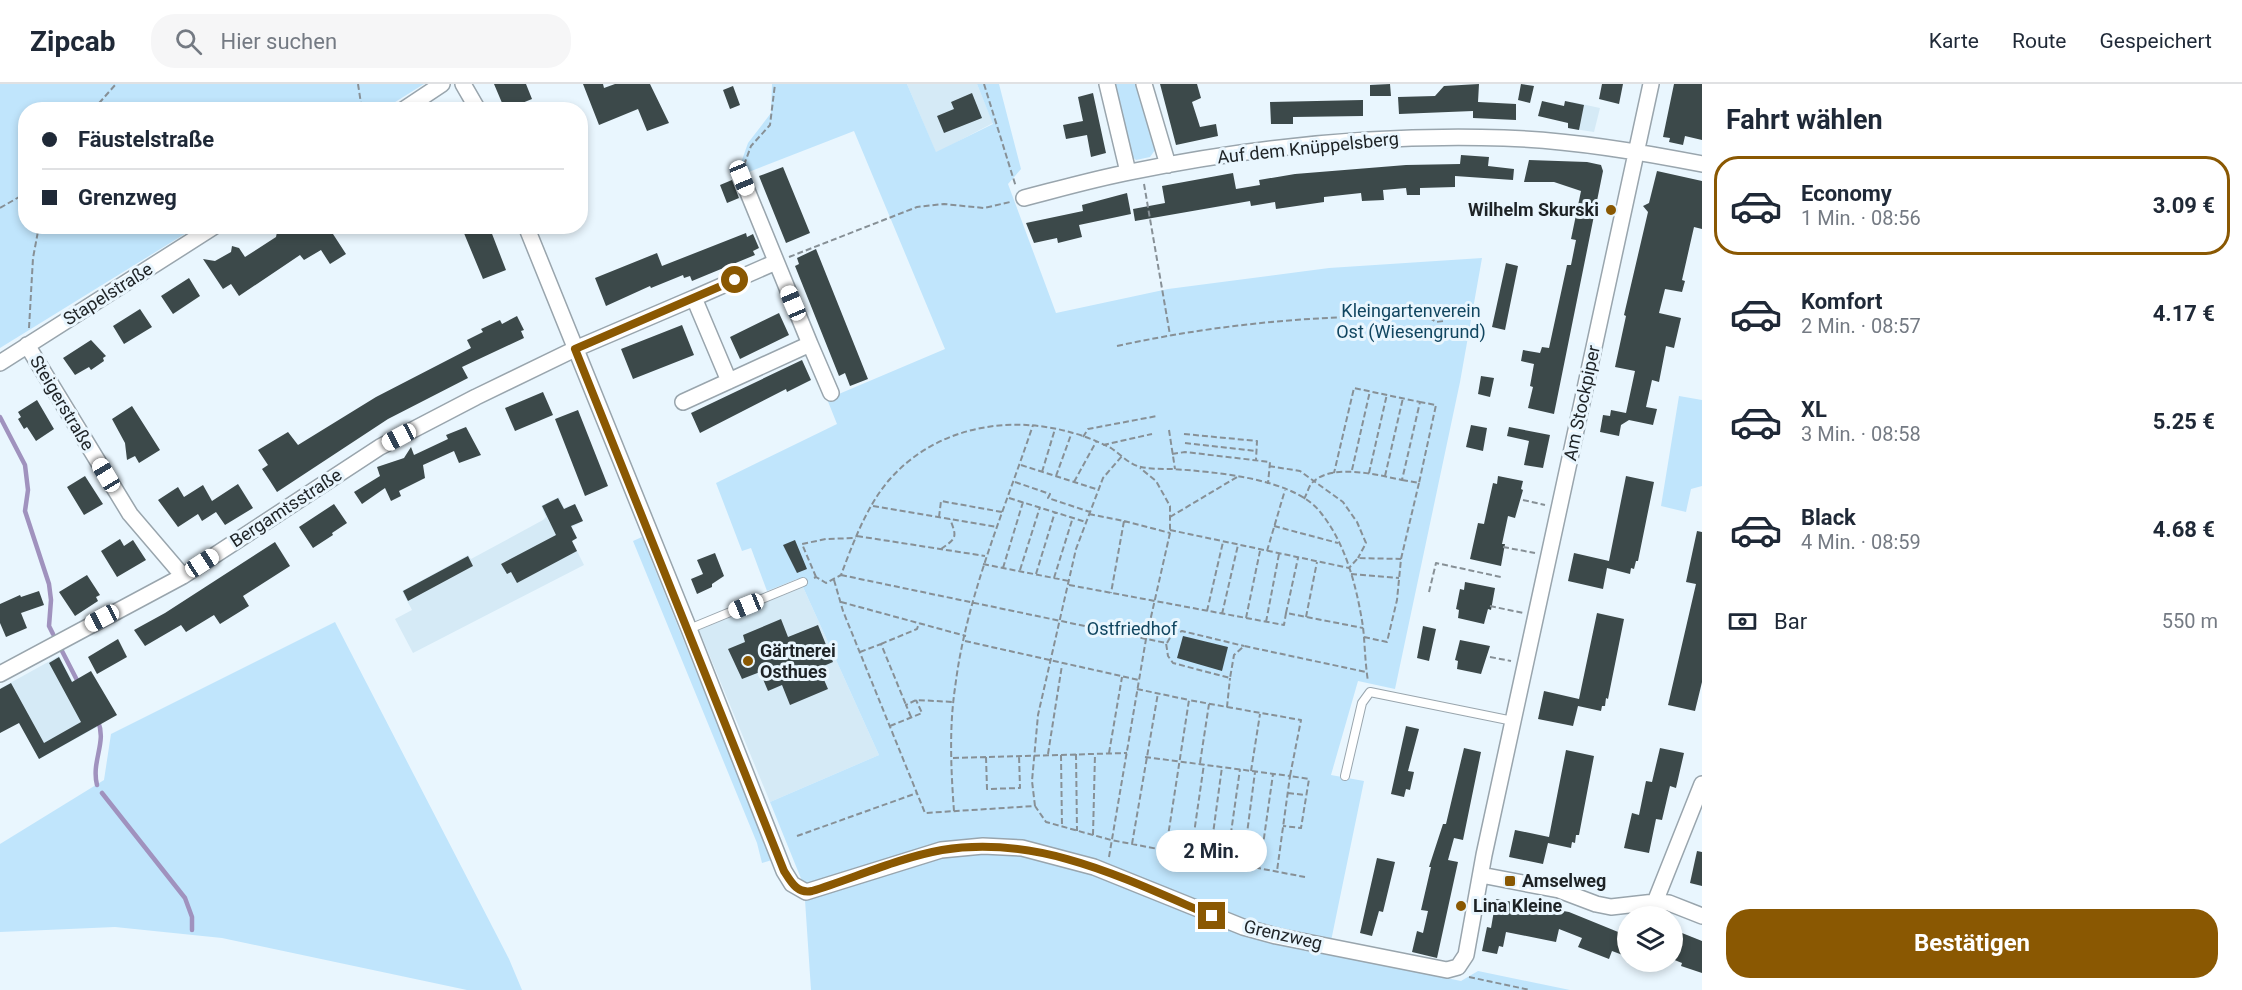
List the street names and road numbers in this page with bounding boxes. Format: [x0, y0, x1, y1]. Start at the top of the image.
street label: Auf dem Knüppelsberg [1216, 128, 1400, 167]
street label: Stapelstraße [59, 258, 156, 329]
street label: Am Stockpiper [1559, 343, 1604, 463]
street label: Steigerstraße [26, 351, 99, 454]
street label: Bergamtsstraße [226, 464, 345, 551]
street label: Grenzweg [1242, 915, 1324, 954]

